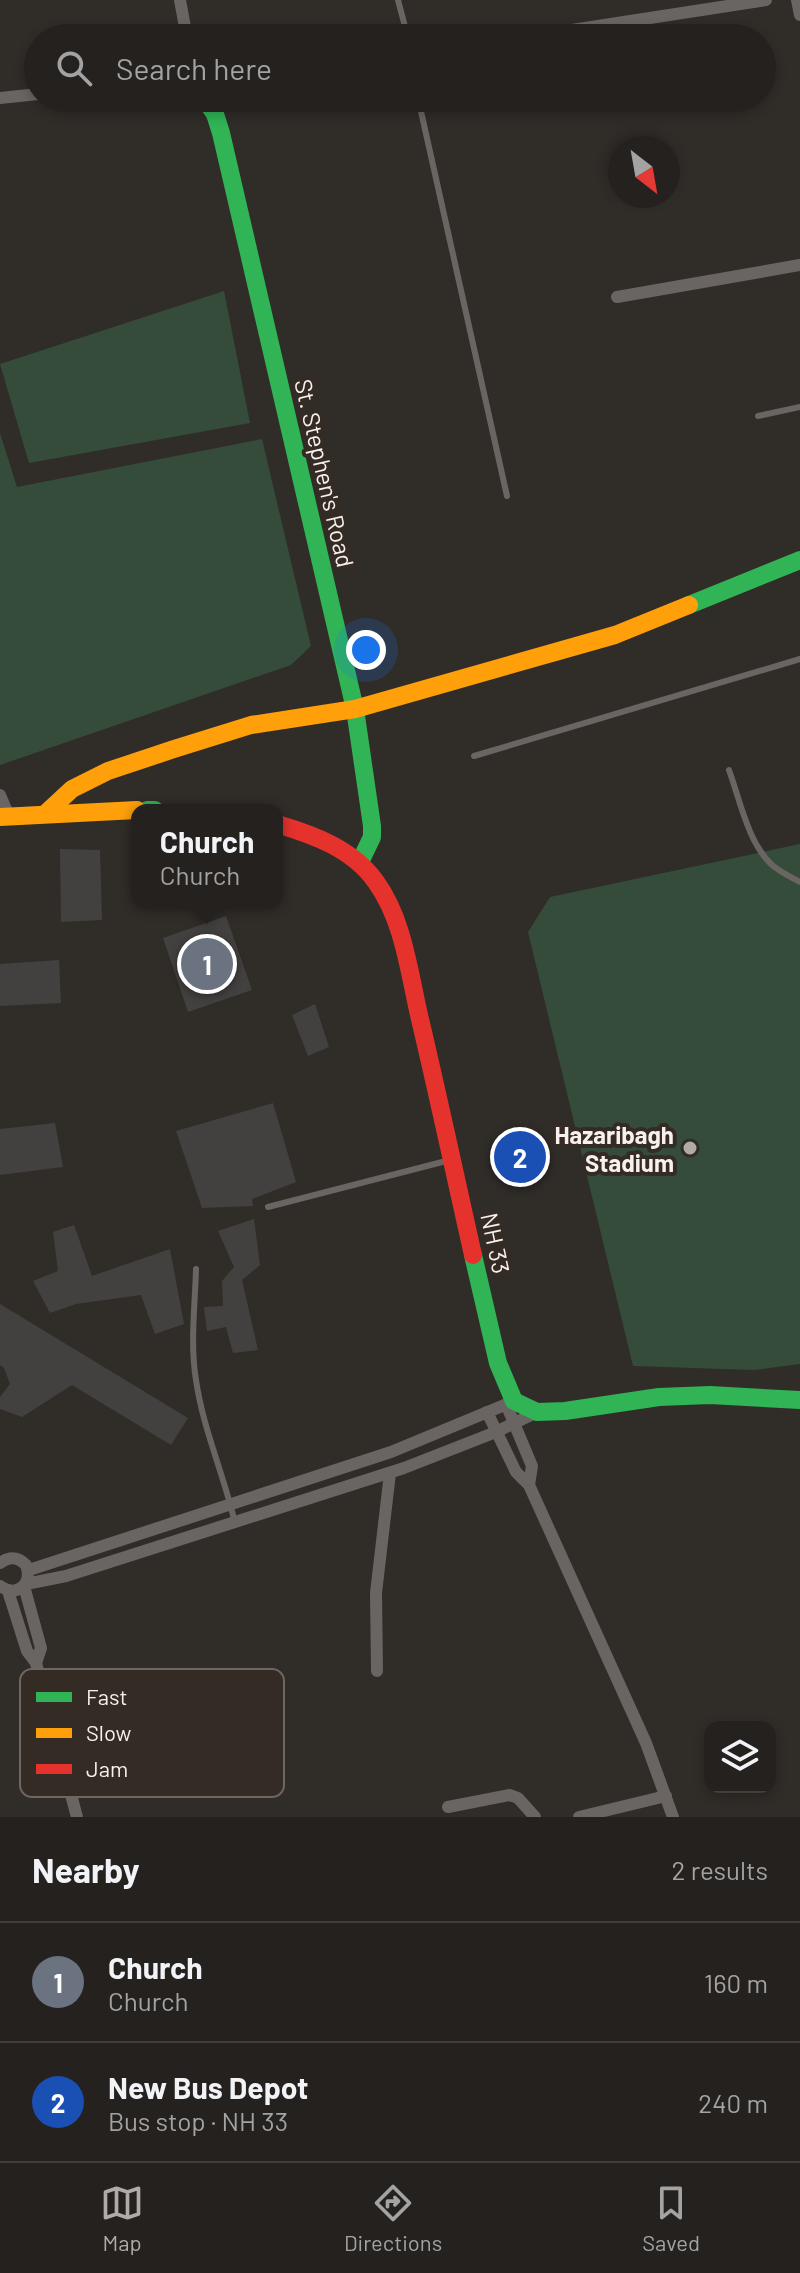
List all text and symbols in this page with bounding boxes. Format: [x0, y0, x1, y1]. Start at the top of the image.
search box [24, 24, 776, 112]
icon: search [52, 46, 96, 90]
text: Search here [116, 50, 272, 86]
north arrow [608, 136, 680, 208]
street label: St. Stephen's Road [289, 376, 361, 570]
your location [346, 630, 386, 670]
popup [131, 804, 283, 908]
text: Church [160, 823, 254, 859]
text: Church [160, 859, 240, 890]
pin: 1 [181, 934, 233, 994]
place label: Hazaribagh Stadium [555, 1120, 674, 1177]
pin: 2 [494, 1127, 546, 1187]
marker: Hazaribagh Stadium [681, 1139, 699, 1157]
street label: NH 33 [475, 1210, 517, 1276]
legend [20, 1669, 284, 1797]
text: Fast [86, 1683, 128, 1709]
text: Slow [86, 1719, 131, 1745]
map controls [704, 1721, 776, 1793]
button: layers [704, 1721, 776, 1793]
text: Jam [86, 1755, 128, 1781]
text: Nearby [32, 1849, 140, 1890]
text: 2 results [672, 1854, 768, 1885]
text: Church [108, 1949, 203, 1985]
text: 1 [53, 1967, 63, 1998]
text: 160 m [704, 1967, 768, 1998]
text: Church [108, 1985, 189, 2016]
text: New Bus Depot [108, 2069, 308, 2105]
text: 2 [51, 2087, 65, 2118]
text: 240 m [698, 2087, 768, 2118]
text: Bus stop · NH 33 [108, 2105, 288, 2136]
tab: Map [100, 2181, 144, 2255]
tab: Directions [344, 2181, 442, 2255]
tab: Saved [642, 2181, 700, 2255]

